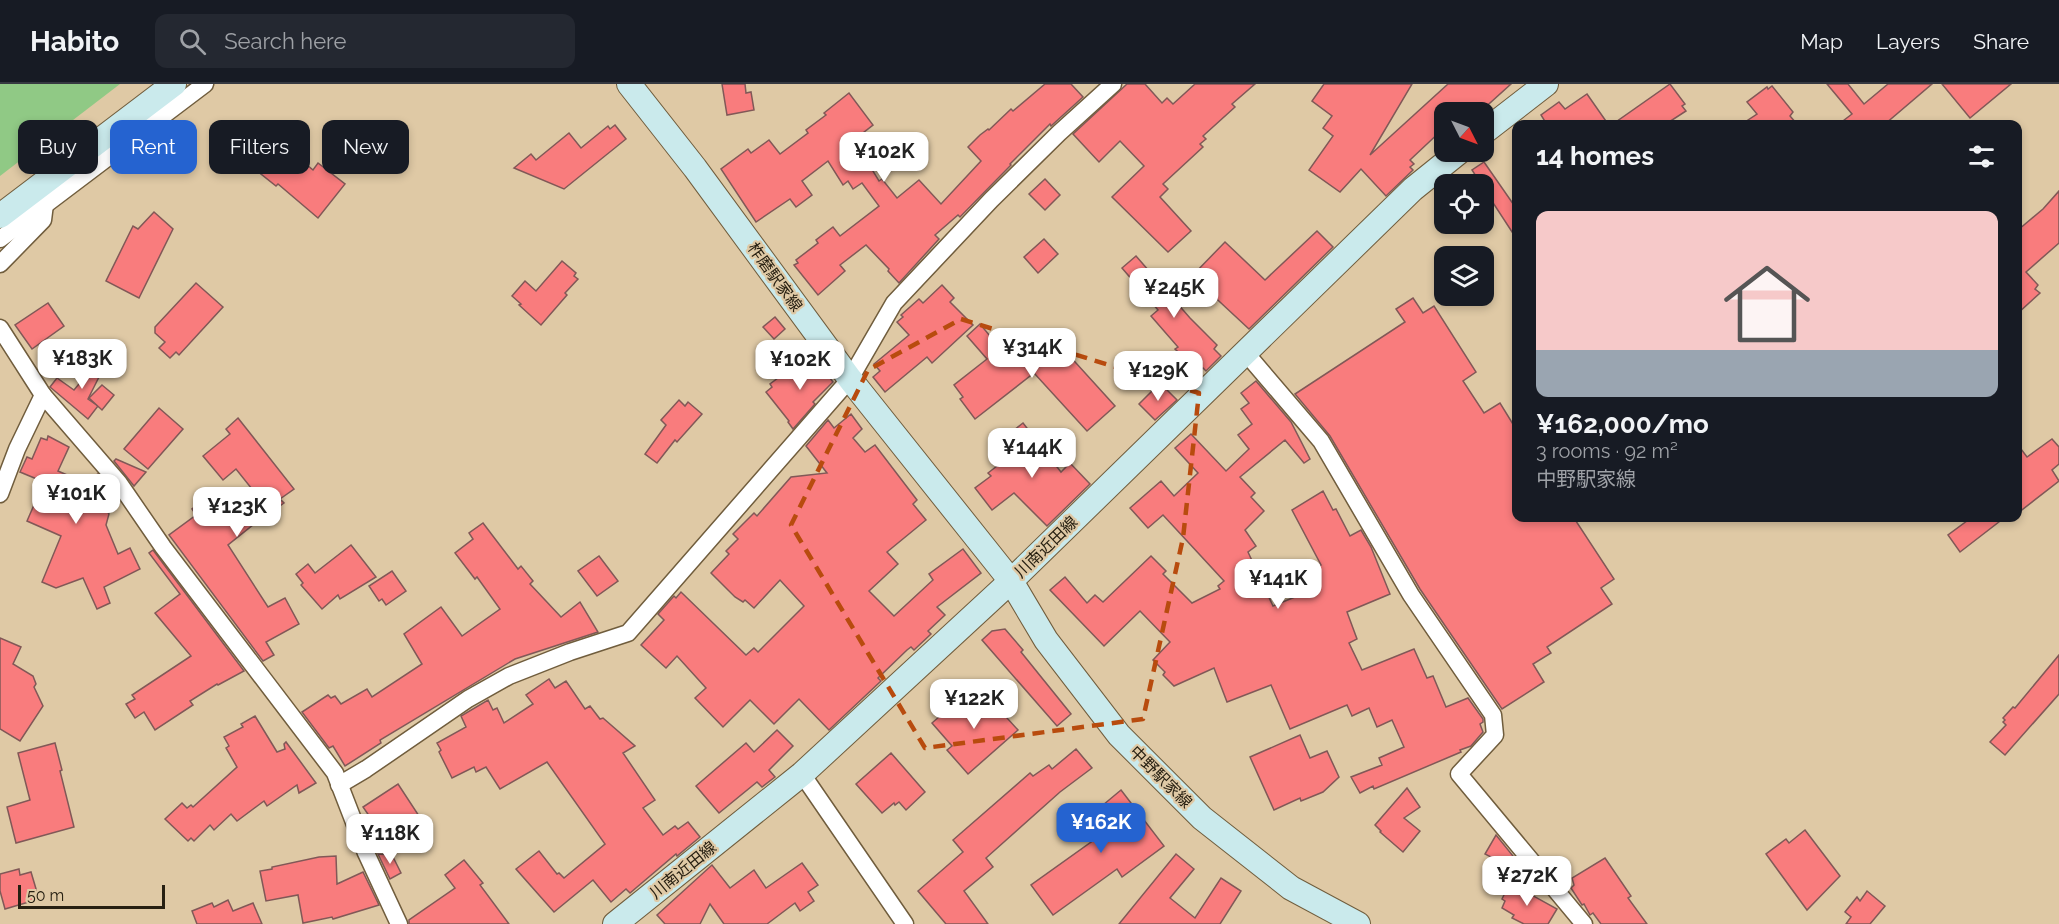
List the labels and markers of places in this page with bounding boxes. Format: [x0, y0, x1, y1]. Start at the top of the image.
pin: ¥102K [842, 132, 926, 183]
pin: ¥245K [1132, 268, 1216, 319]
pin: ¥314K [990, 328, 1074, 379]
pin: ¥183K [40, 339, 124, 390]
pin: ¥102K [758, 340, 842, 391]
pin: ¥129K [1116, 351, 1200, 402]
pin: ¥144K [990, 428, 1074, 479]
pin: ¥101K [34, 474, 118, 525]
pin: ¥123K [195, 487, 279, 538]
pin: ¥141K [1236, 559, 1320, 610]
pin: ¥122K [932, 679, 1016, 730]
pin: ¥162K [1059, 803, 1143, 854]
pin: ¥118K [348, 814, 432, 865]
pin: ¥272K [1485, 856, 1569, 907]

